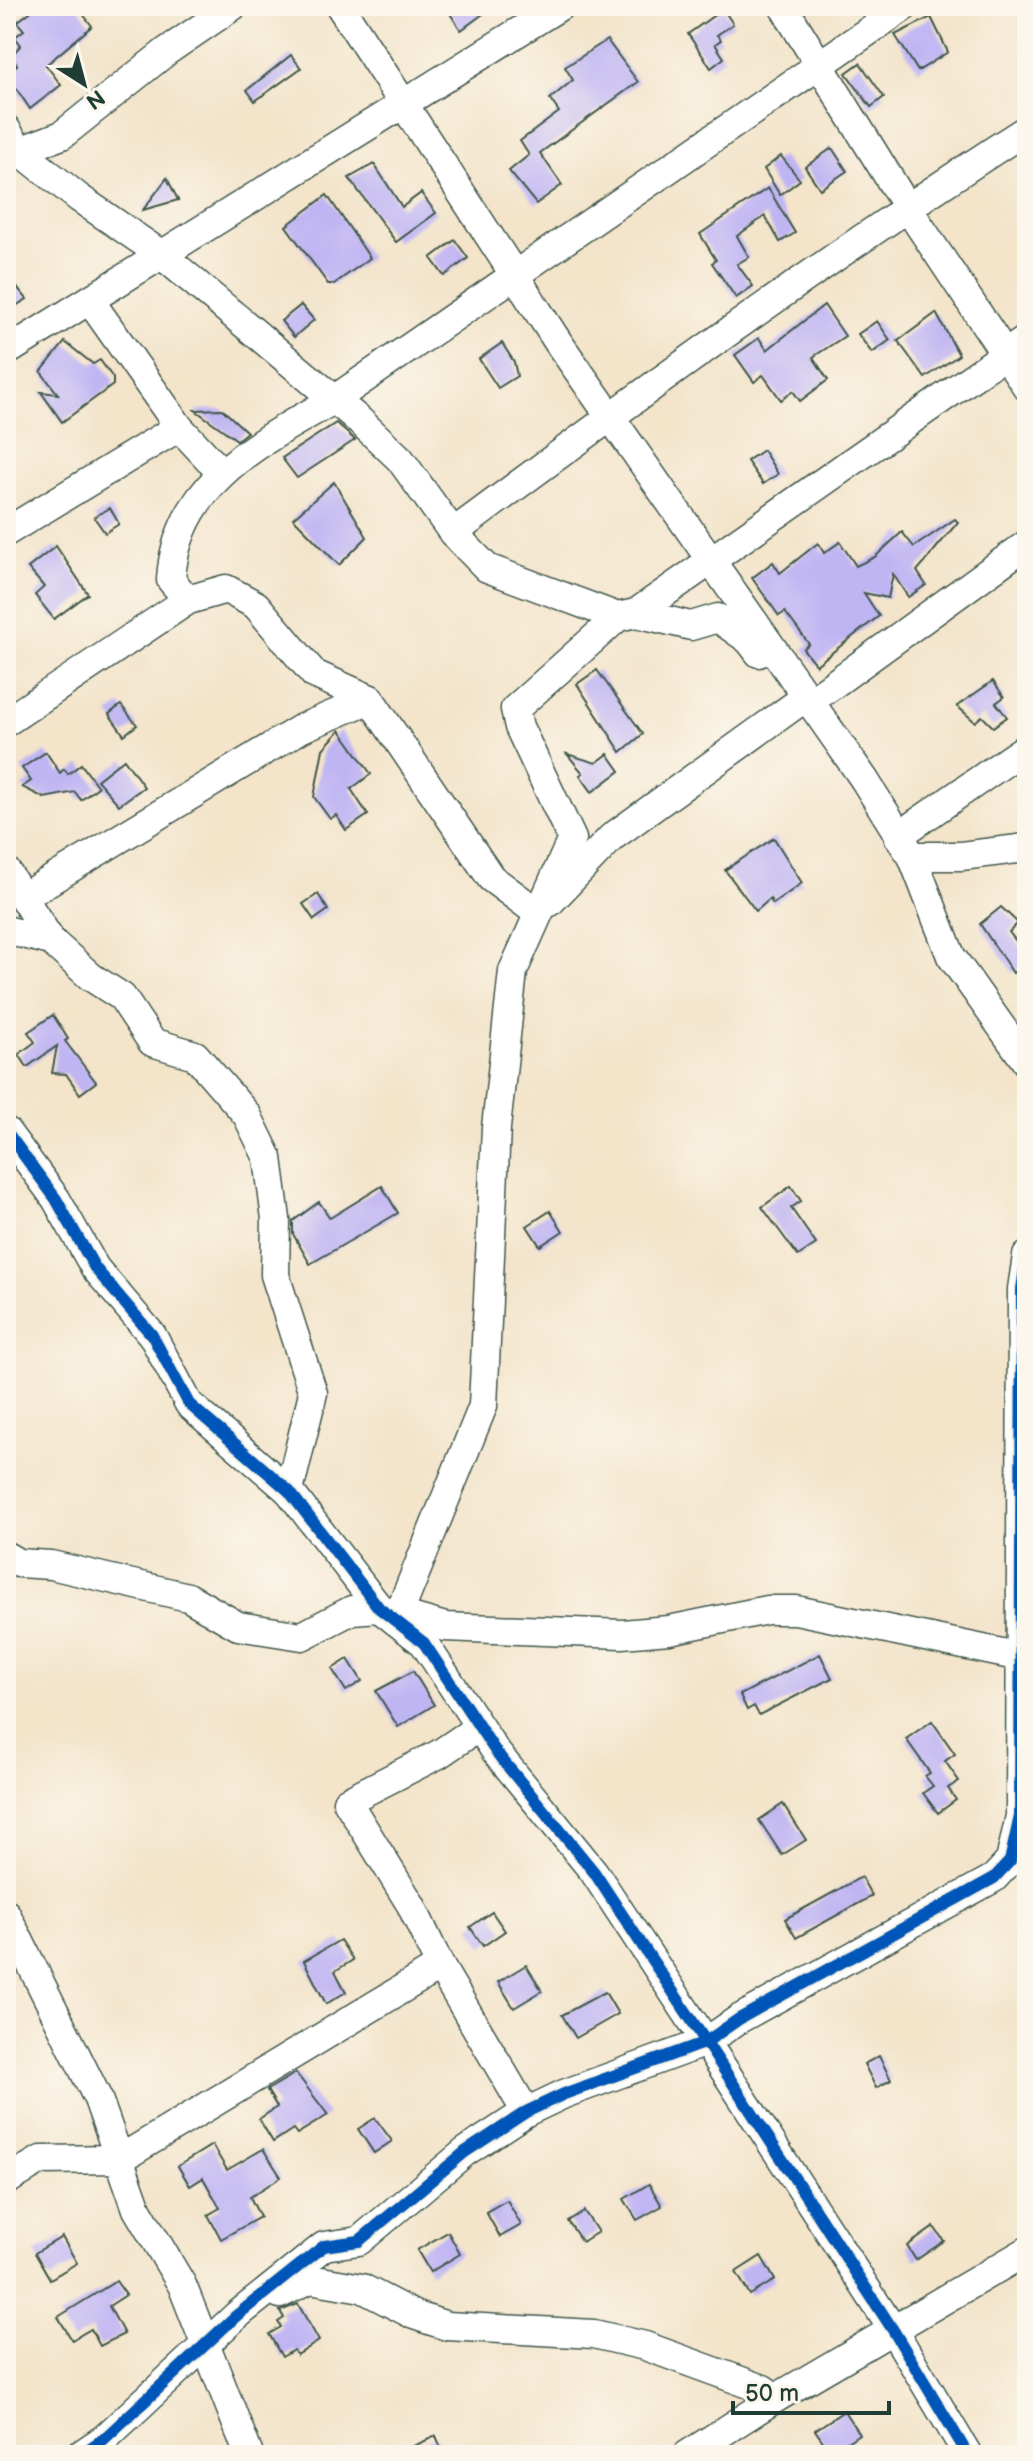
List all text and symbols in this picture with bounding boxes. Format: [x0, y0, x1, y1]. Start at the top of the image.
north arrow [44, 44, 124, 124]
text: N [80, 83, 109, 115]
scale bar [733, 2365, 889, 2415]
text: 50 m [745, 2379, 799, 2408]

